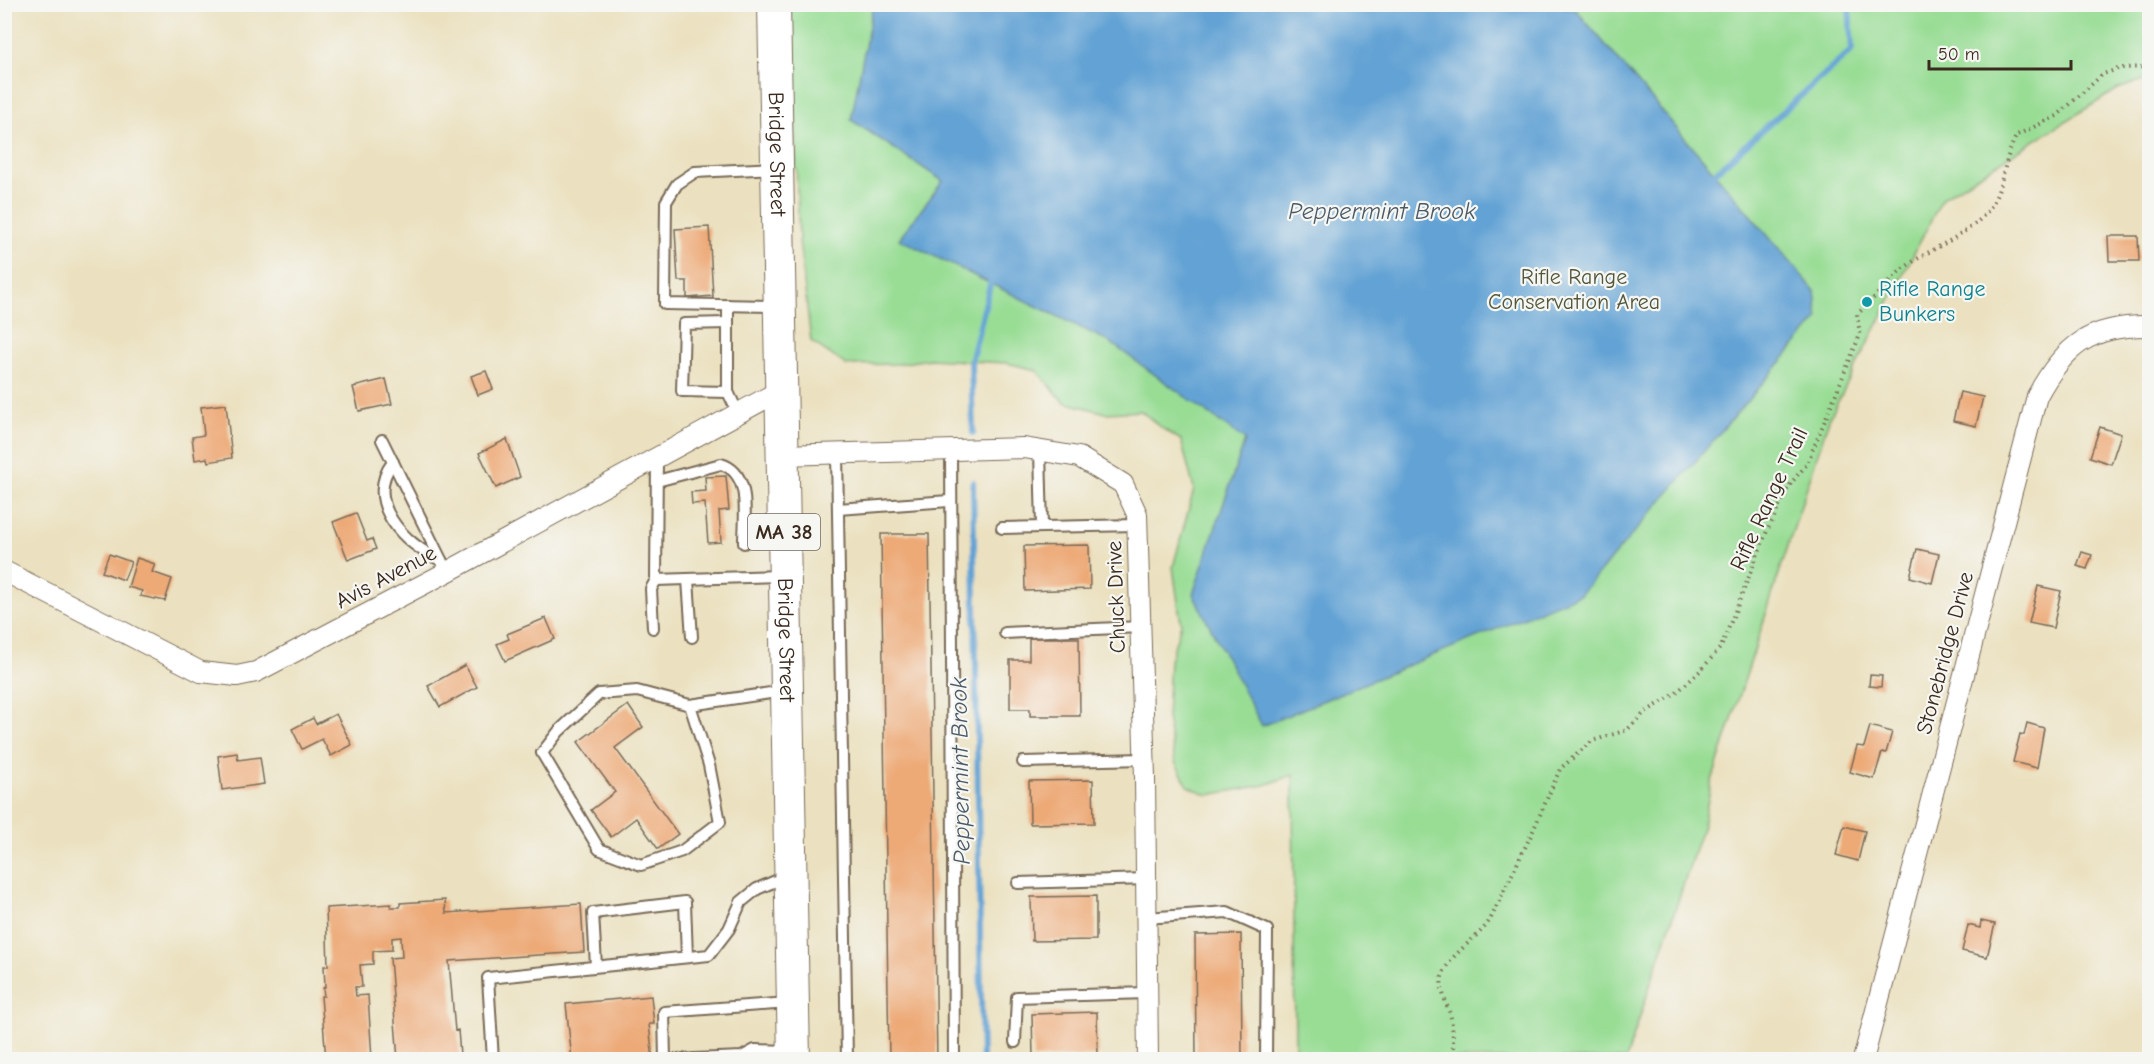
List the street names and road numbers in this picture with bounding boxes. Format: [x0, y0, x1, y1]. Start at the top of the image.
street label: Bridge Street [763, 92, 791, 217]
street label: Rifle Range Trail [1725, 423, 1813, 575]
road number: MA 38 [748, 514, 820, 550]
street label: Avis Avenue [331, 540, 441, 614]
street label: Chuck Drive [1101, 540, 1131, 654]
street label: Stonebridge Drive [1911, 569, 1979, 737]
street label: Bridge Street [772, 578, 800, 703]

